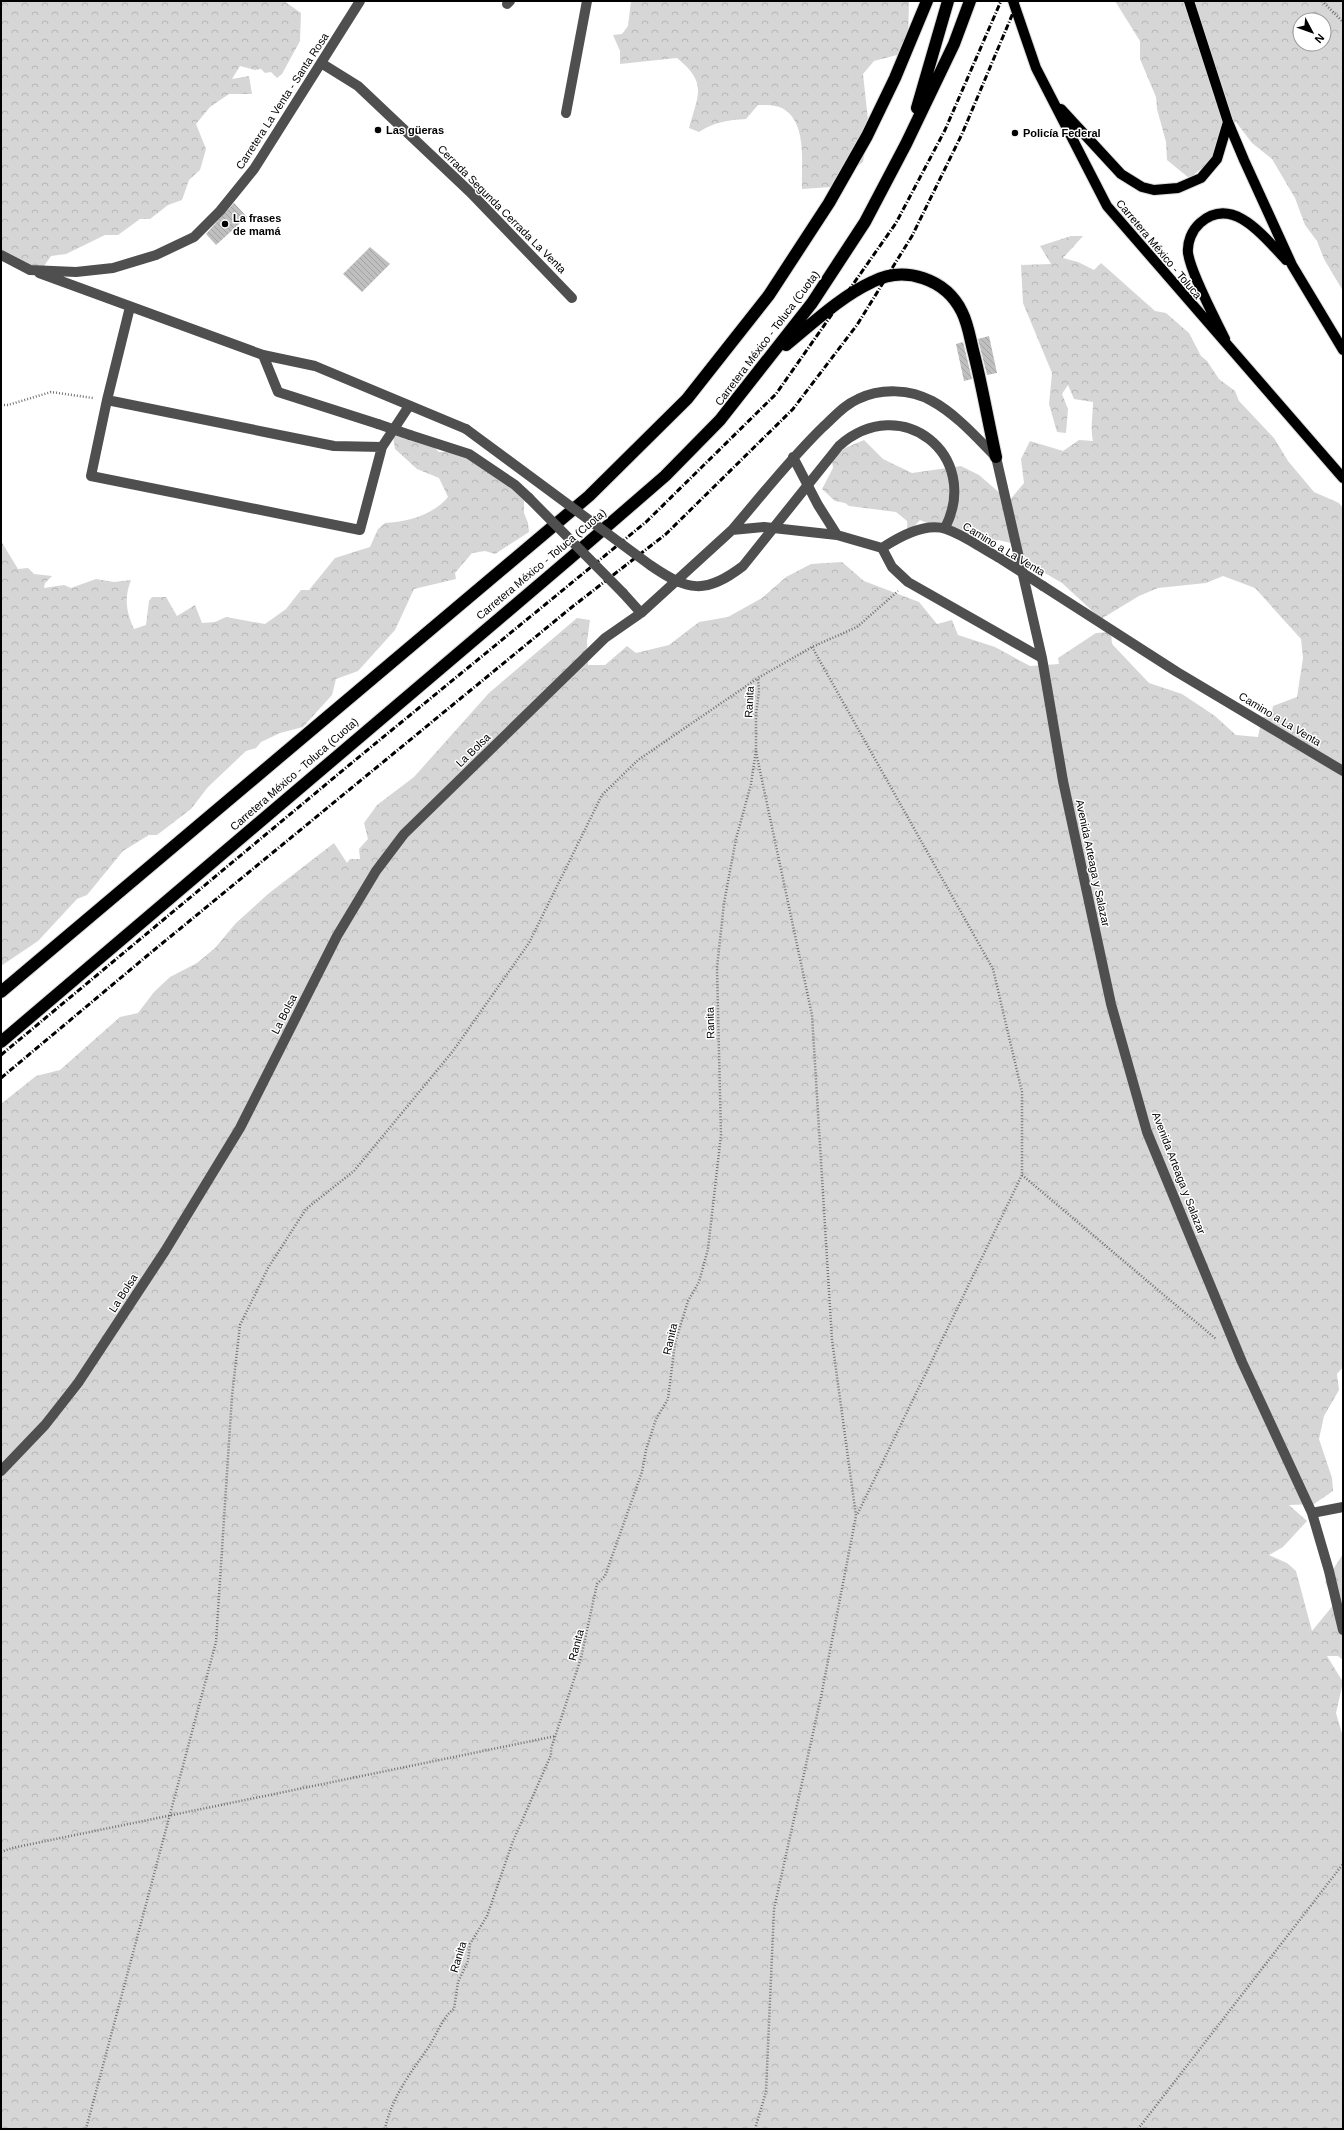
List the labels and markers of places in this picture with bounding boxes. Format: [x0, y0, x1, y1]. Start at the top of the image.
place label: Las güeras [386, 124, 444, 136]
marker: Las güeras [373, 125, 383, 135]
place label: Policía Federal [1023, 127, 1101, 139]
marker: Policía Federal [1010, 128, 1020, 138]
place label: La frases de mamá [233, 212, 282, 237]
marker: La frases de mamá [220, 219, 230, 229]

